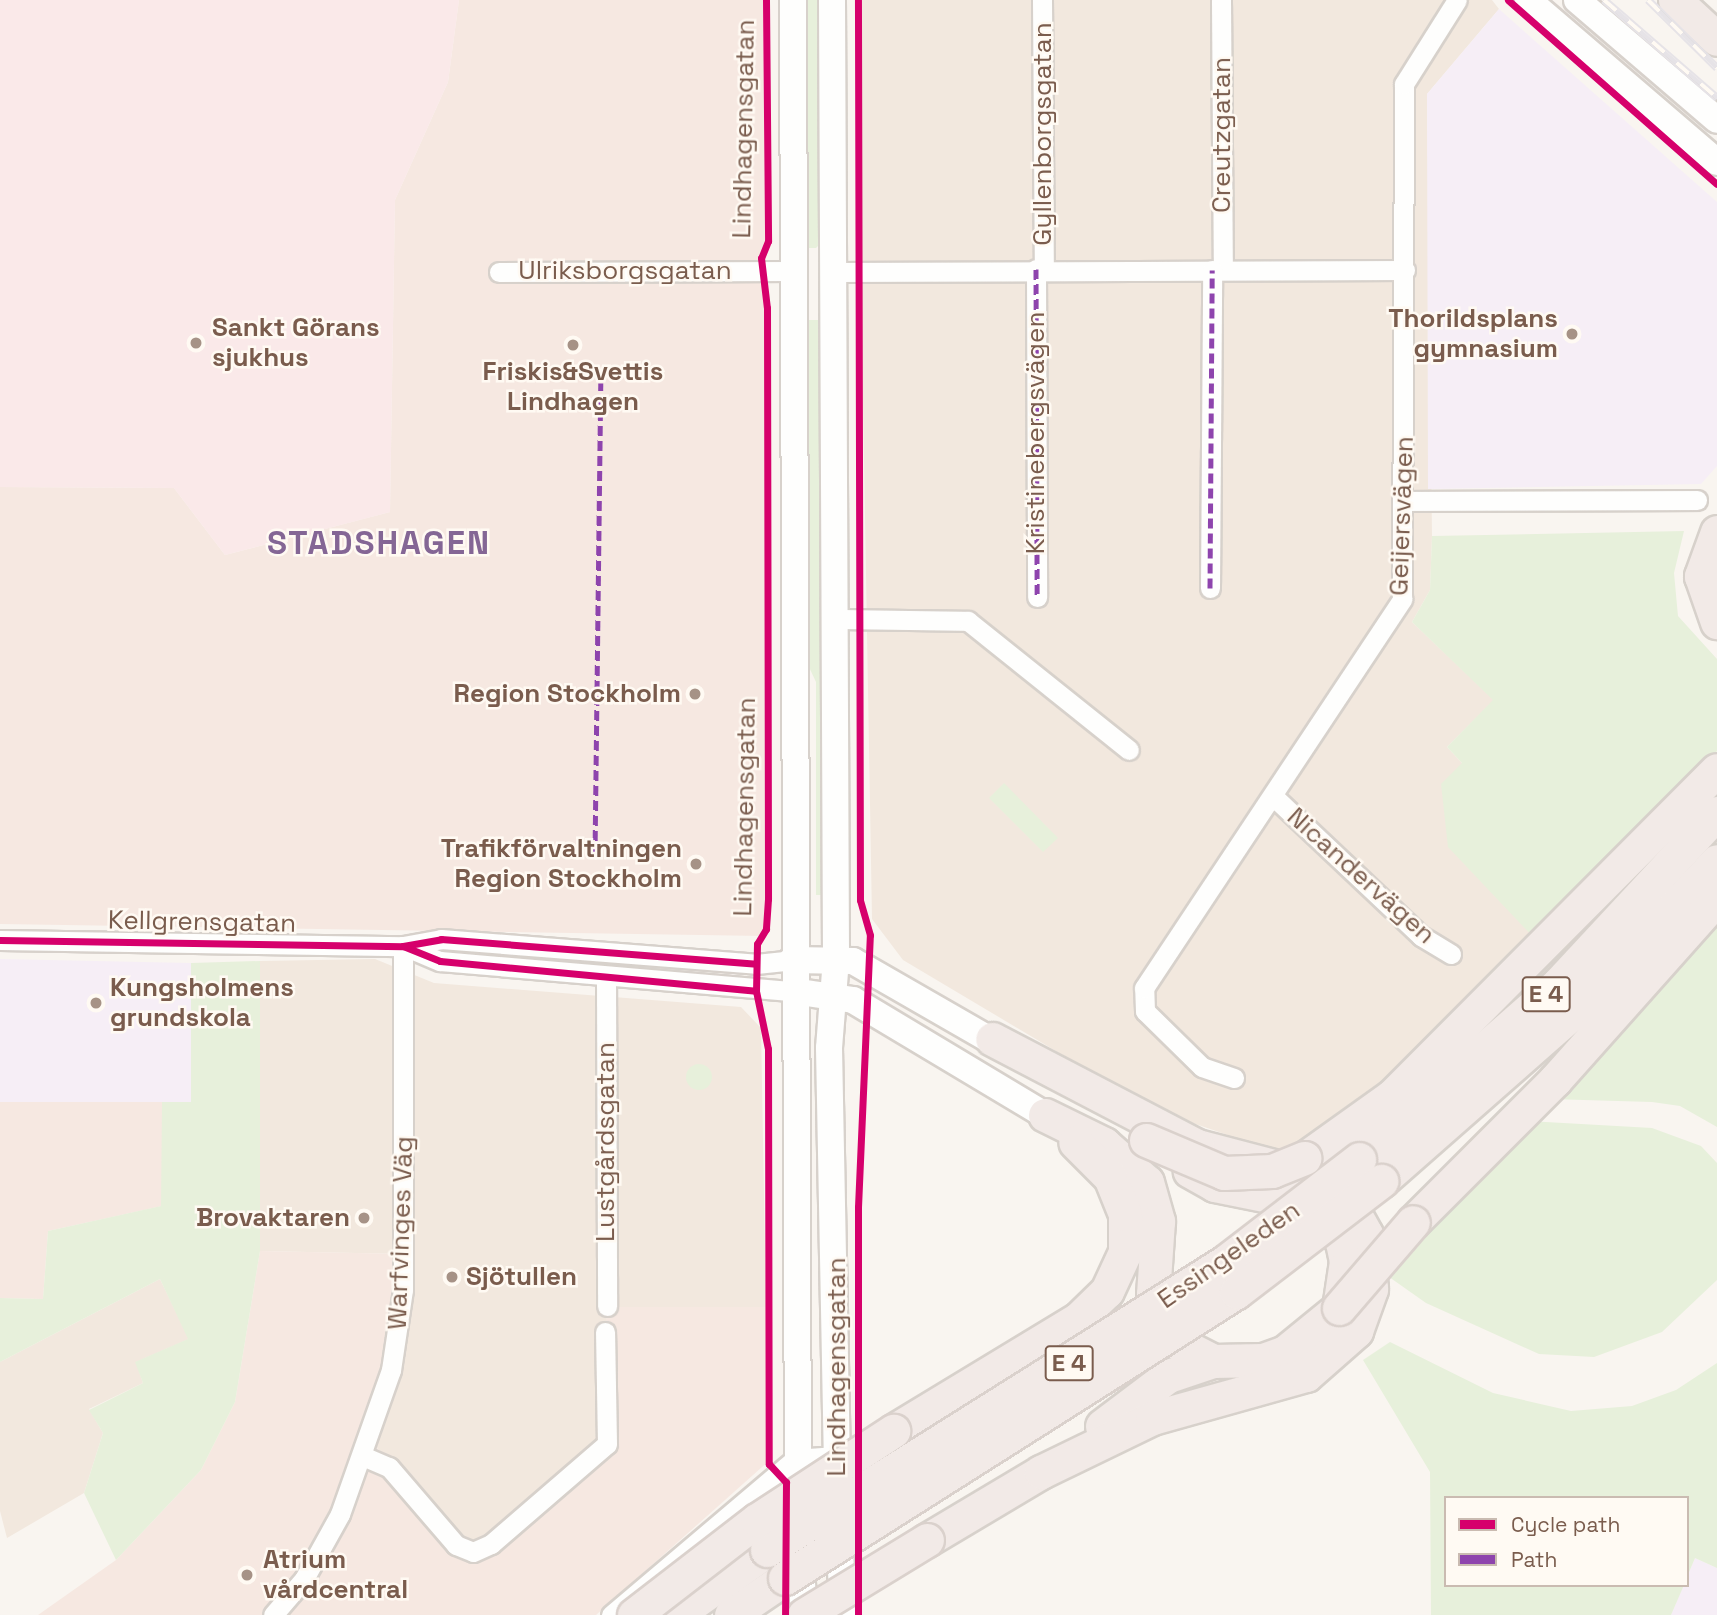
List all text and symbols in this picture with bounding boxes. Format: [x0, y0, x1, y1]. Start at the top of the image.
street label: Lindhagensgatan [726, 19, 762, 239]
street label: Gyllenborgsgatan [1027, 22, 1059, 246]
street label: Creutzgatan [1206, 57, 1238, 213]
street label: Ulriksborgsgatan [518, 255, 732, 287]
place label: Thorildsplans gymnasium [1388, 303, 1558, 364]
place label: Sankt Görans sjukhus [212, 312, 380, 374]
street label: Kristinebergsvägen [1020, 312, 1052, 554]
marker: Thorildsplans gymnasium [1564, 326, 1580, 342]
marker: Sankt Görans sjukhus [186, 333, 206, 353]
marker: Friskis&Svettis Lindhagen [565, 337, 581, 353]
place label: Friskis&Svettis Lindhagen [483, 356, 663, 418]
street label: Geijersvägen [1384, 436, 1420, 596]
district label: STADSHAGEN [268, 524, 490, 564]
place label: Region Stockholm [454, 678, 681, 710]
marker: Region Stockholm [687, 686, 703, 702]
street label: Lindhagensgatan [727, 697, 763, 917]
street label: Nicandervägen [1281, 801, 1441, 951]
place label: Trafikförvaltningen Region Stockholm [441, 833, 682, 894]
marker: Trafikförvaltningen Region Stockholm [688, 856, 704, 872]
street label: Kellgrensgatan [108, 905, 296, 939]
place label: Kungsholmens grundskola [110, 972, 294, 1034]
road number: E 4 [1522, 974, 1570, 1014]
marker: Kungsholmens grundskola [88, 995, 104, 1011]
street label: Lustgårdsgatan [590, 1042, 622, 1242]
street label: Warfvinges Väg [382, 1136, 420, 1330]
street label: Essingeleden [1152, 1195, 1306, 1315]
place label: Brovaktaren [196, 1202, 350, 1234]
marker: Brovaktaren [356, 1210, 372, 1226]
street label: Lindhagensgatan [821, 1257, 853, 1477]
place label: Sjötullen [466, 1261, 577, 1293]
marker: Sjötullen [444, 1269, 460, 1285]
road number: E 4 [1044, 1343, 1094, 1384]
legend [1444, 1496, 1689, 1587]
text: Cycle path [1511, 1511, 1620, 1538]
place label: Atrium vårdcentral [263, 1544, 408, 1606]
text: Path [1511, 1546, 1557, 1573]
marker: Atrium vårdcentral [237, 1565, 257, 1585]

